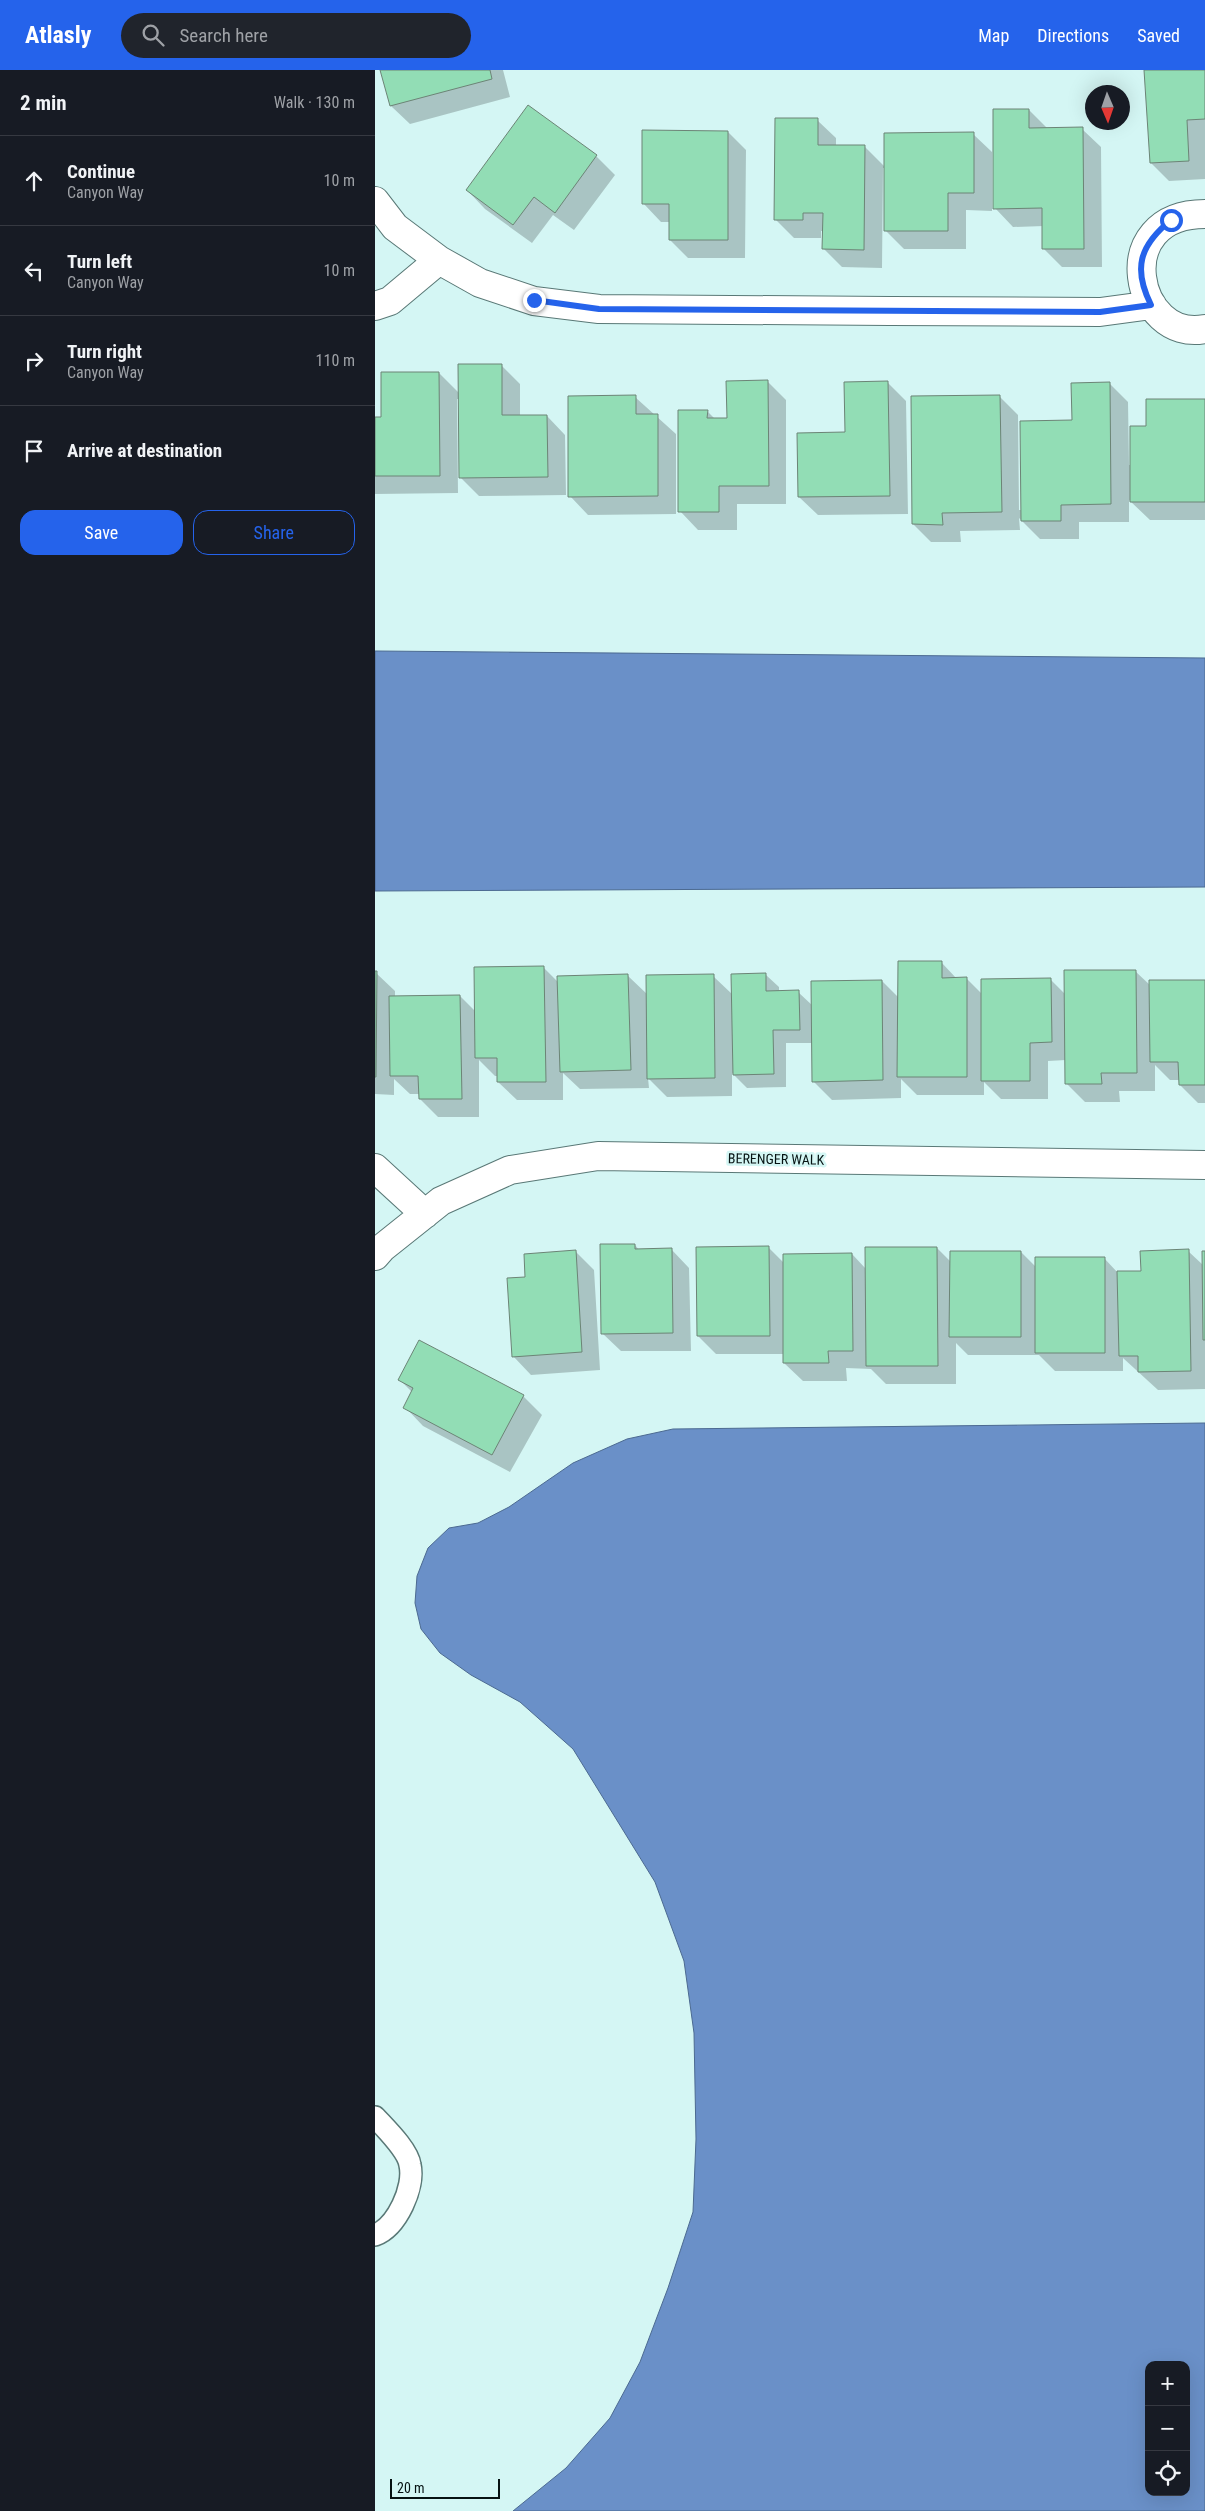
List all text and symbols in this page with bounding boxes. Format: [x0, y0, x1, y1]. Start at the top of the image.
search box [121, 13, 471, 58]
text: Atlasly [25, 21, 91, 49]
icon: search [139, 21, 167, 49]
text: Search here [179, 24, 268, 47]
text: Map [978, 25, 1009, 46]
text: Directions [1037, 25, 1109, 46]
text: Saved [1137, 25, 1180, 46]
north arrow [1085, 85, 1130, 130]
text: 2 min [20, 91, 67, 115]
text: Walk · 130 m [274, 93, 355, 112]
text: Continue [67, 160, 135, 183]
icon: ahead [20, 167, 48, 195]
text: 10 m [323, 171, 355, 190]
text: Canyon Way [67, 183, 144, 202]
route start [1160, 209, 1183, 232]
text: Turn left [67, 250, 132, 273]
icon: left [20, 257, 48, 285]
text: 10 m [323, 261, 355, 280]
text: Canyon Way [67, 273, 144, 292]
route end [523, 289, 546, 312]
text: Turn right [67, 340, 142, 363]
icon: right [20, 347, 48, 375]
text: 110 m [316, 351, 355, 370]
text: Canyon Way [67, 363, 144, 382]
icon: arrive [20, 437, 48, 465]
text: Arrive at destination [67, 439, 222, 462]
button: Save [20, 510, 183, 555]
button: Share [193, 510, 355, 555]
street label: BERENGER WALK [728, 1150, 825, 1168]
map controls [1145, 2361, 1190, 2496]
button: + [1145, 2361, 1190, 2406]
button: − [1145, 2406, 1190, 2451]
button: locate [1145, 2451, 1190, 2496]
scale bar [390, 2476, 500, 2499]
text: 20 m [397, 2480, 425, 2496]

